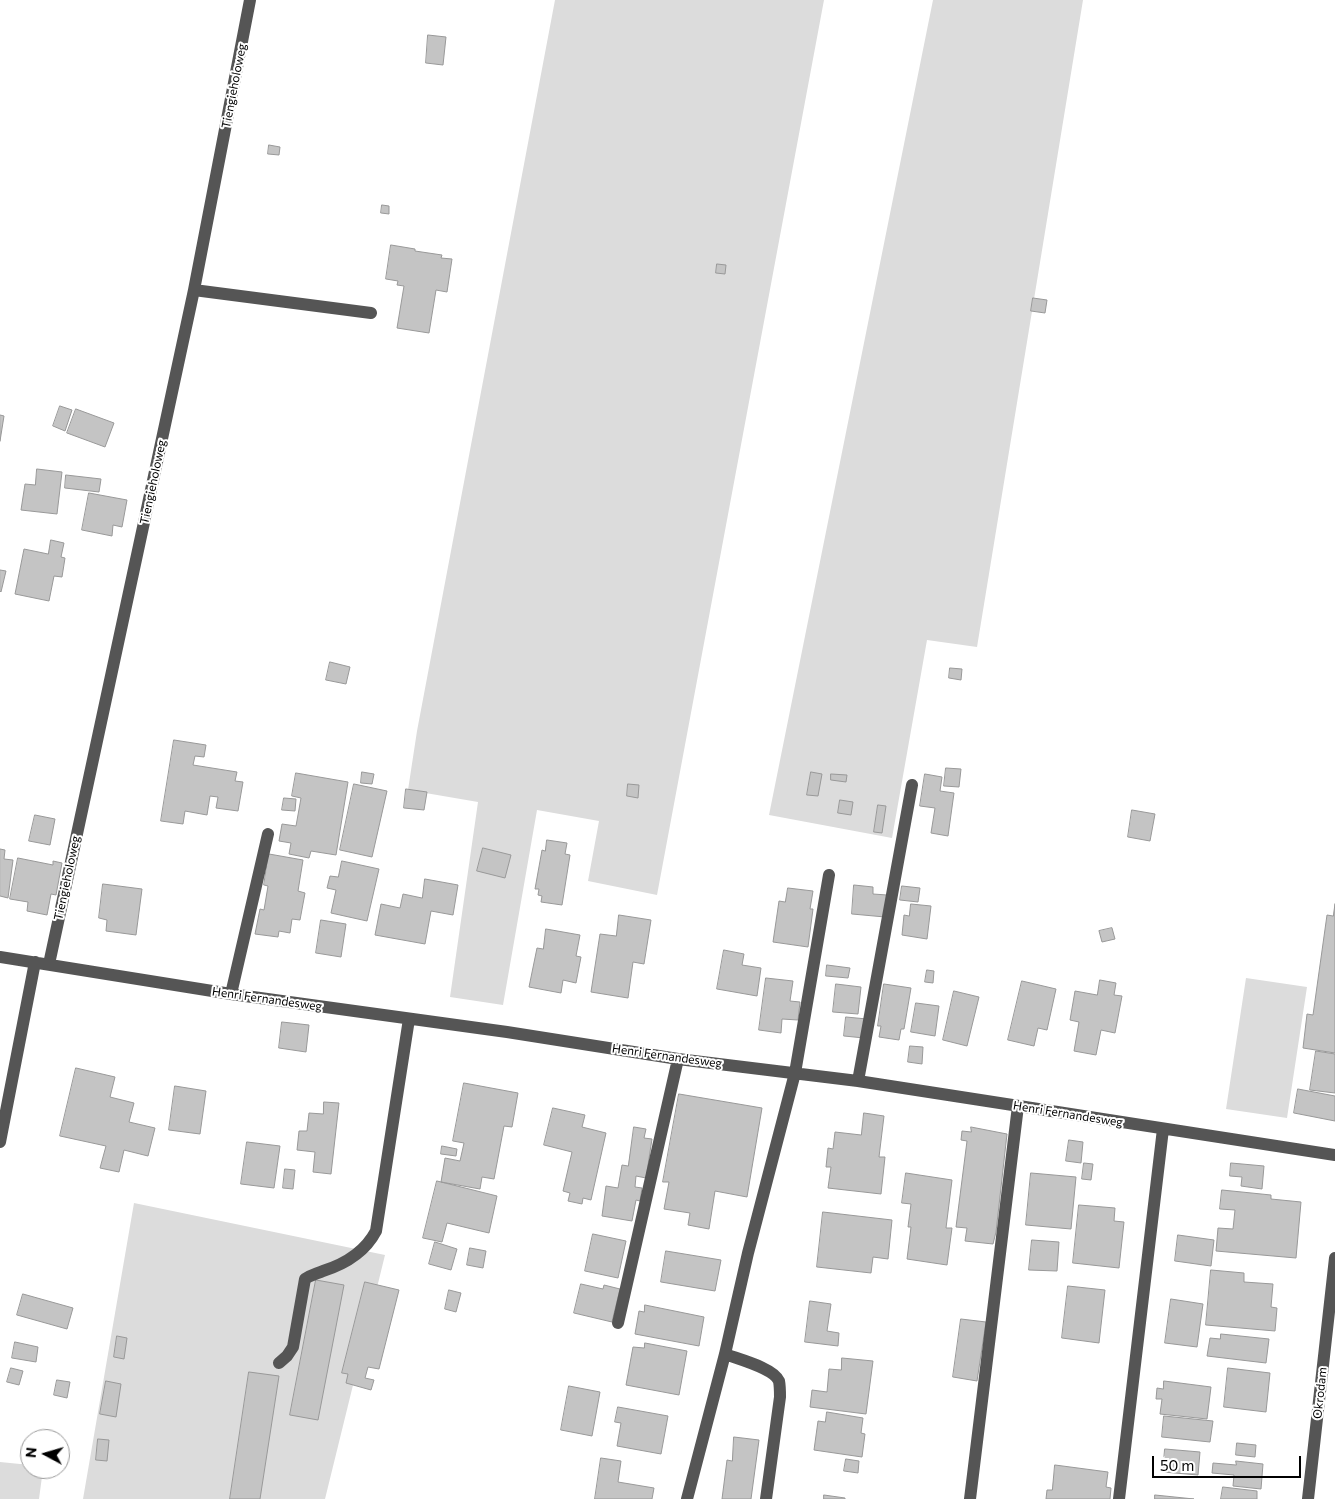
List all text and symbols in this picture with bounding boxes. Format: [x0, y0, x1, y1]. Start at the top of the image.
street label: Tiengieholoweg [219, 42, 249, 130]
street label: Tiengieholoweg [137, 438, 169, 526]
street label: Tiengieholoweg [51, 834, 83, 922]
street label: Henri Fernandesweg [211, 984, 323, 1014]
street label: Henri Fernandesweg [611, 1041, 723, 1071]
street label: Henri Fernandesweg [1012, 1098, 1124, 1130]
street label: Okrodam [1310, 1367, 1330, 1419]
north arrow [20, 1429, 70, 1479]
text: N [22, 1446, 40, 1459]
scale bar [1155, 1446, 1304, 1478]
text: 50 m [1160, 1456, 1194, 1474]

